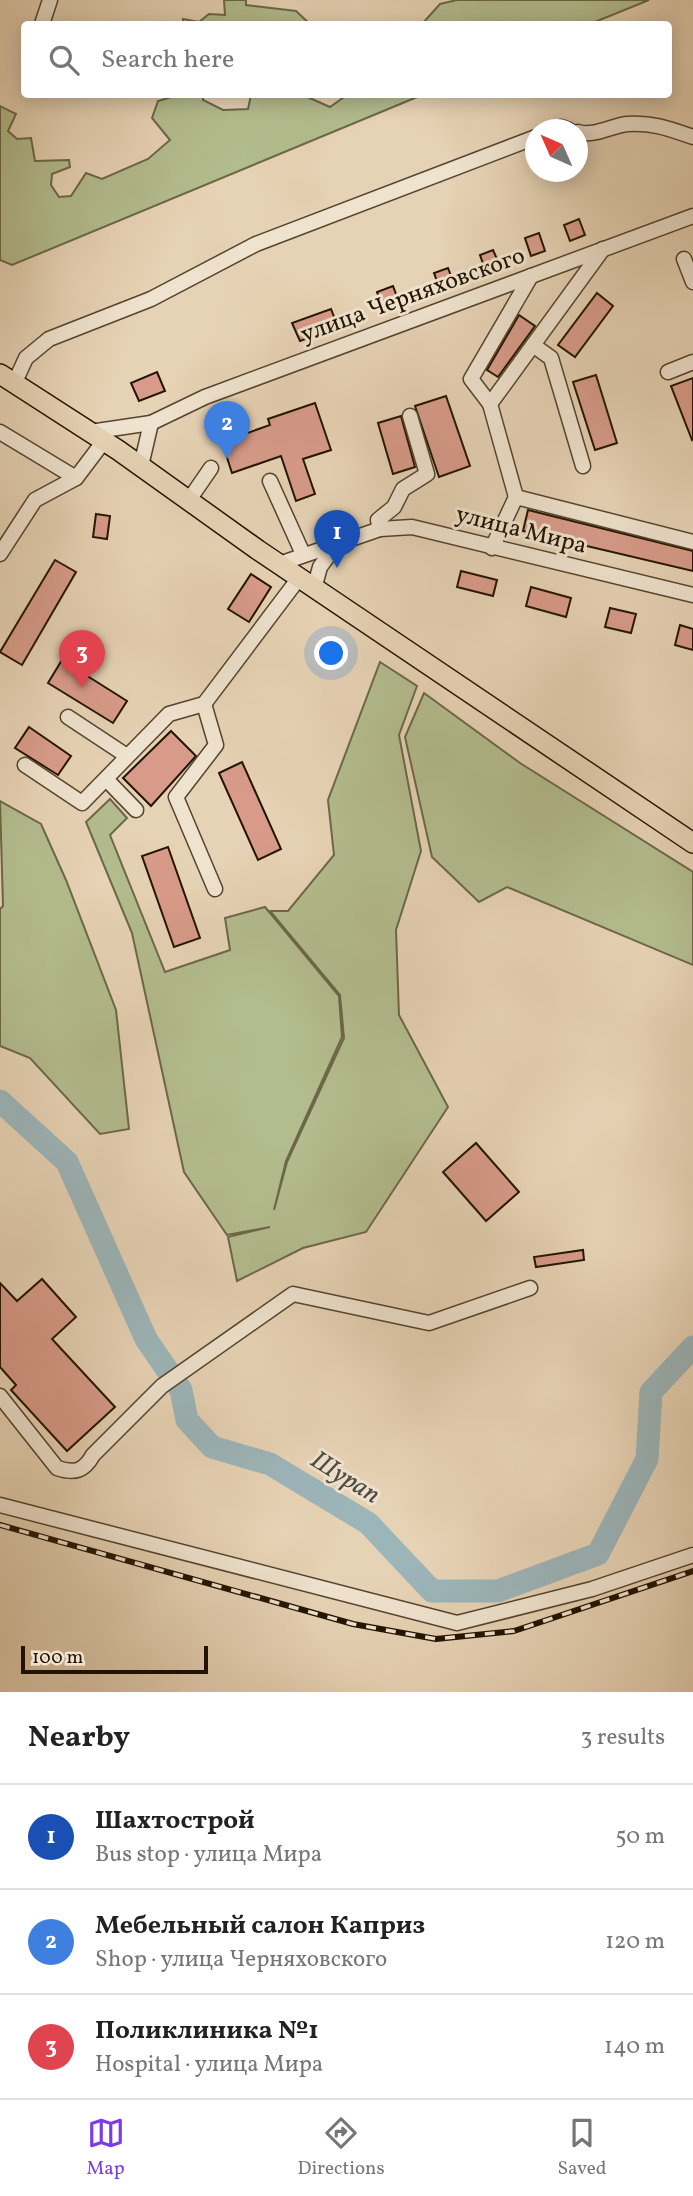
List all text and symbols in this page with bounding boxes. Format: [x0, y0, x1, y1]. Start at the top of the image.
search box [21, 21, 672, 98]
icon: search [45, 41, 83, 79]
text: Search here [101, 42, 234, 78]
north arrow [525, 119, 588, 182]
street label: улица Черняховского [296, 240, 530, 352]
pin: 2 [204, 401, 250, 459]
street label: улица Мира [452, 498, 590, 564]
pin: 1 [314, 510, 360, 568]
pin: 3 [59, 630, 105, 688]
your location [314, 636, 348, 670]
water label: Шурап [303, 1443, 387, 1513]
scale bar [21, 1643, 208, 1675]
text: 100 m [32, 1645, 83, 1671]
text: Nearby [28, 1717, 130, 1759]
text: 3 results [580, 1722, 665, 1754]
text: Шахтострой [95, 1803, 255, 1839]
text: 1 [46, 1821, 56, 1853]
text: 50 m [616, 1821, 665, 1853]
text: Bus stop · улица Мира [95, 1839, 322, 1871]
text: Мебельный салон Каприз [95, 1908, 425, 1944]
text: 2 [45, 1926, 57, 1958]
text: 120 m [605, 1926, 665, 1958]
text: Shop · улица Черняховского [95, 1944, 387, 1976]
text: Поликлиника №1 [95, 2013, 319, 2049]
text: 3 [45, 2031, 57, 2063]
text: 140 m [604, 2031, 665, 2063]
text: Hospital · улица Мира [95, 2049, 323, 2081]
tab: Map [86, 2114, 125, 2182]
tab: Directions [298, 2114, 385, 2182]
tab: Saved [558, 2114, 606, 2182]

